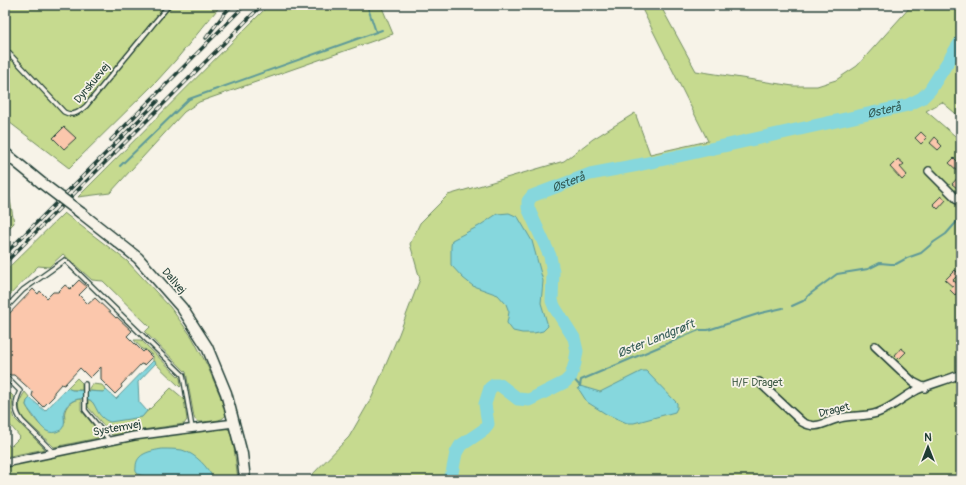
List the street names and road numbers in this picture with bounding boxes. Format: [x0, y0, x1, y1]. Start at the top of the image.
street label: Dyrskuevej [71, 60, 113, 106]
street label: Dallvej [159, 265, 189, 297]
street label: Draget [817, 400, 851, 420]
street label: Systemvej [92, 417, 142, 439]

